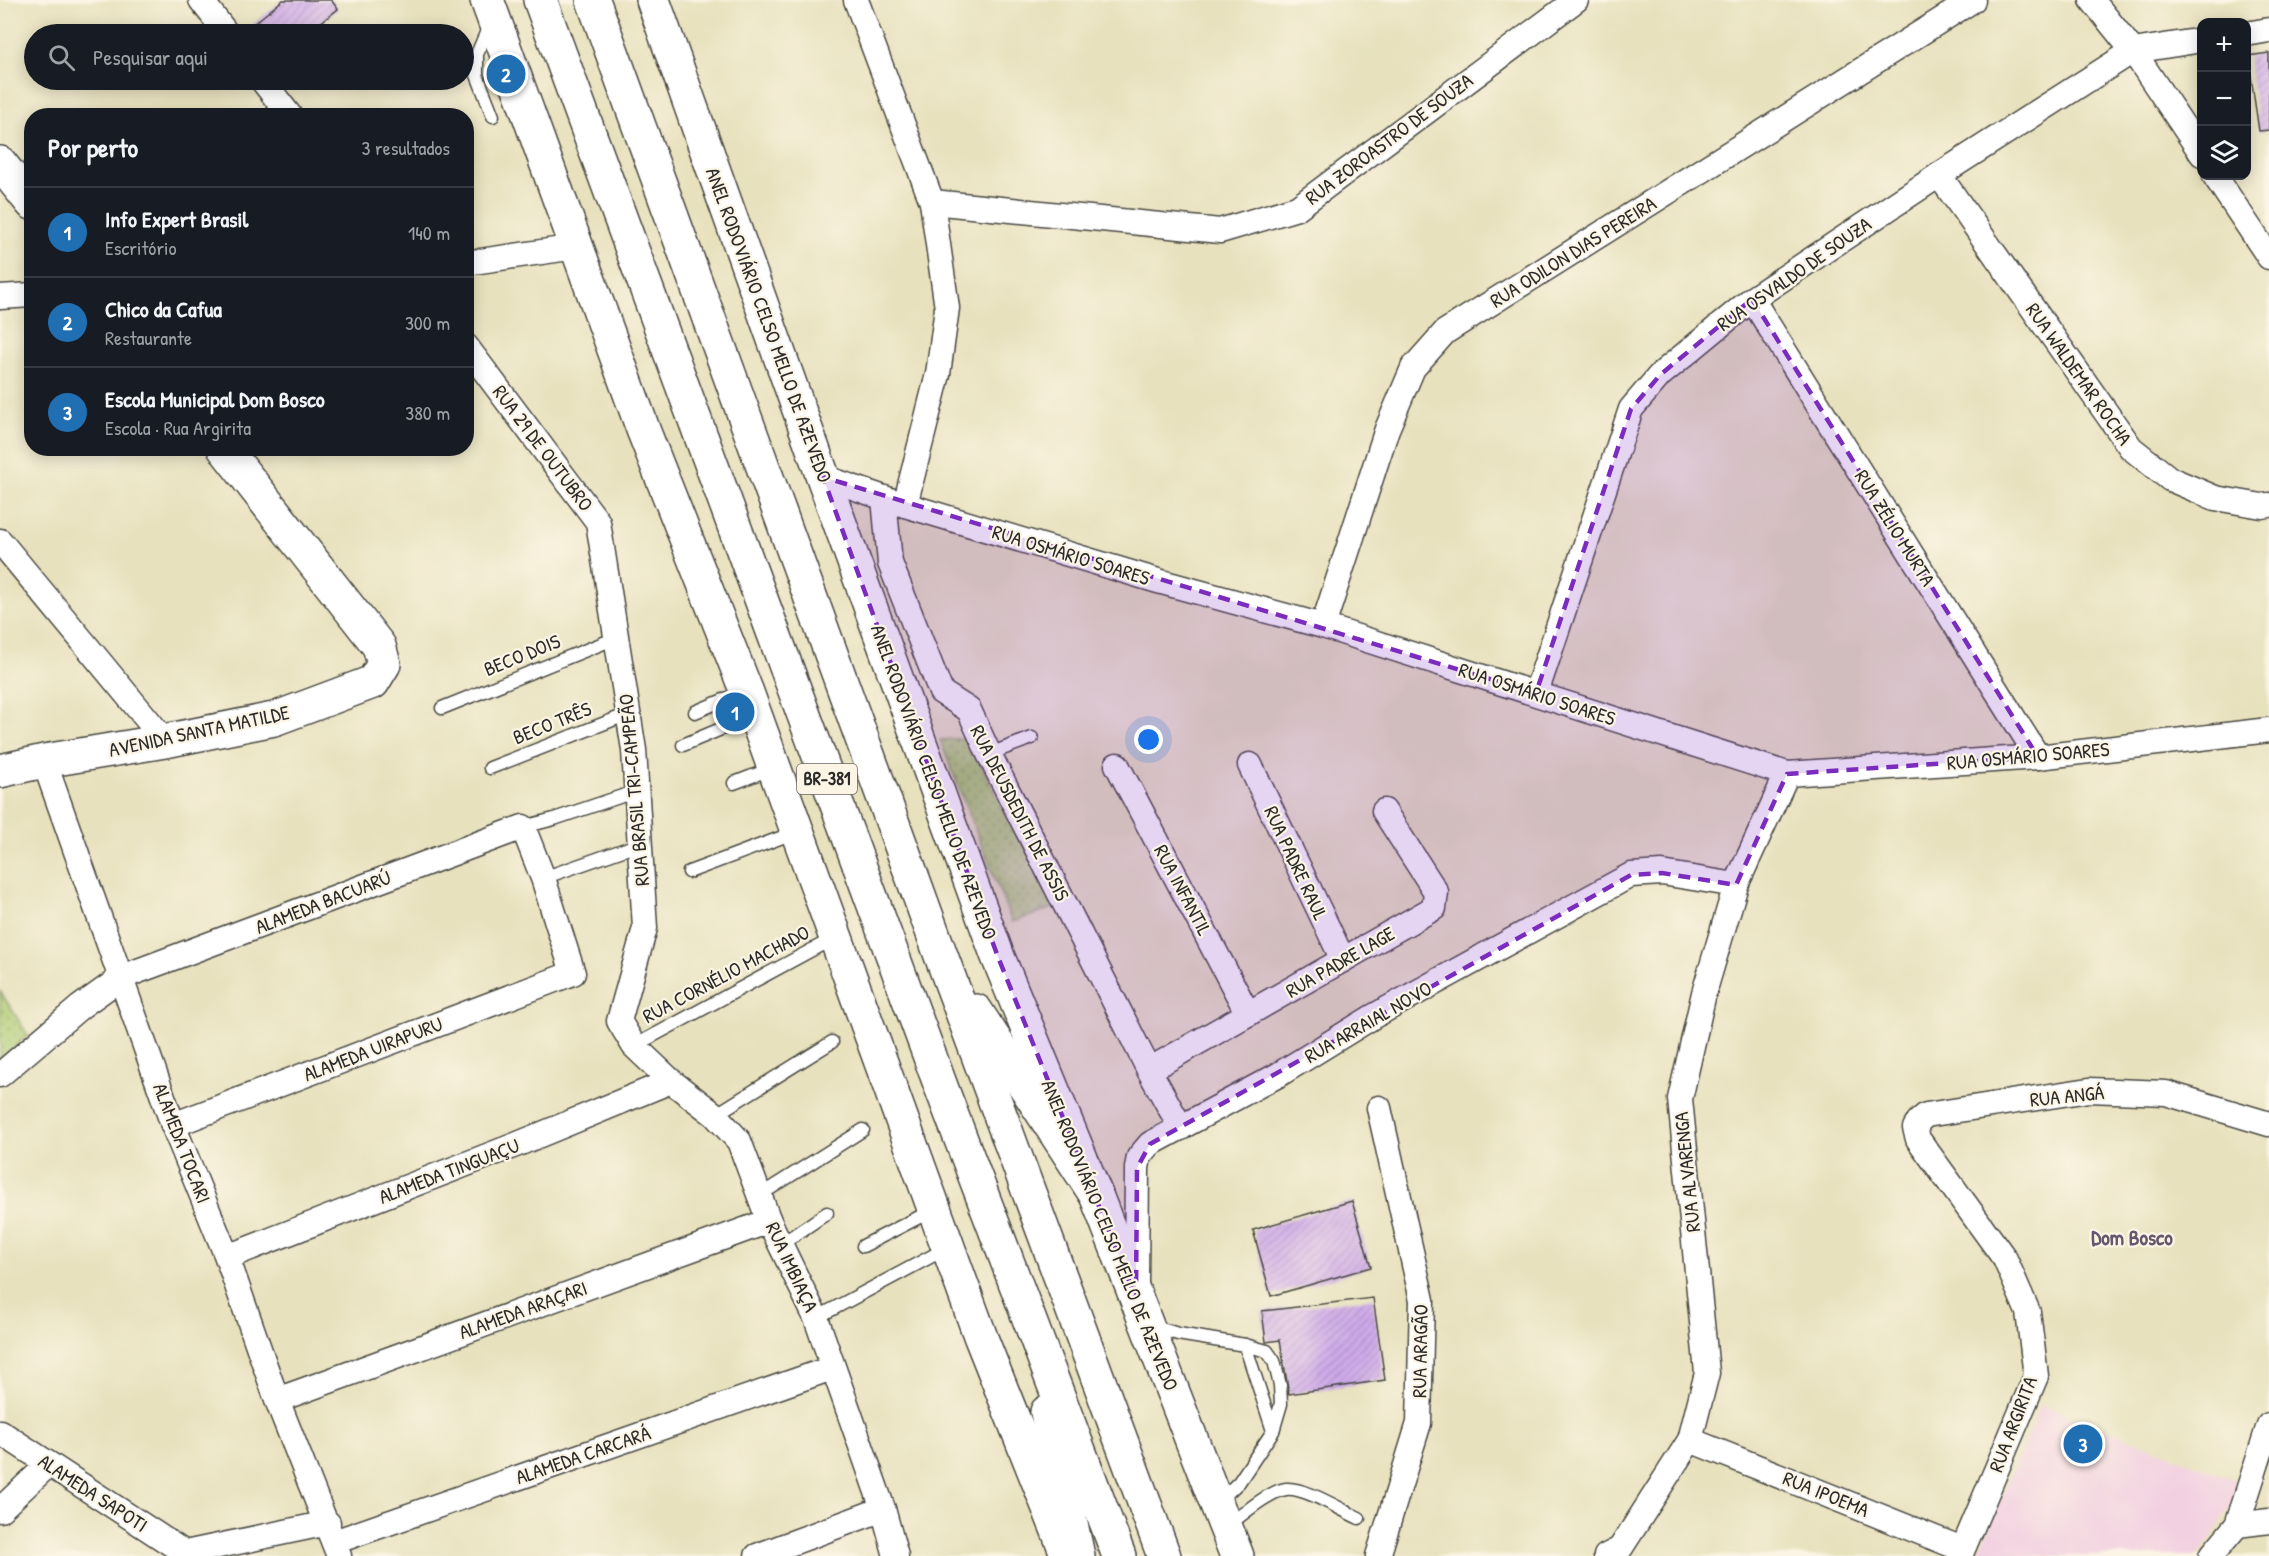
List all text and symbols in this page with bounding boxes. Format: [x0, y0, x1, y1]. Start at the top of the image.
map controls [2197, 18, 2251, 180]
button: + [2197, 18, 2251, 72]
search box [24, 24, 474, 90]
icon: search [45, 41, 78, 74]
text: Pesquisar aqui [93, 42, 208, 72]
pin: 2 [486, 52, 526, 97]
street label: RUA ZOROASTRO DE SOUZA [1299, 67, 1478, 211]
button: − [2197, 72, 2251, 126]
button: layers [2197, 126, 2251, 180]
text: Por perto [48, 130, 138, 165]
text: 3 resultados [361, 134, 450, 161]
street label: ANEL RODOVIÁRIO CELSO MELLO DE AZEVEDO [700, 164, 839, 486]
street label: RUA ODILON DIAS PEREIRA [1484, 189, 1661, 314]
text: Info Expert Brasil [105, 204, 248, 234]
street label: RUA OSVALDO DE SOUZA [1711, 210, 1876, 337]
text: 1 [64, 219, 71, 246]
text: 140 m [408, 219, 450, 246]
text: Escritório [105, 234, 177, 261]
text: Chico da Cafua [105, 294, 222, 324]
street label: RUA WALDEMAR ROCHA [2020, 297, 2139, 450]
text: 2 [63, 309, 72, 336]
text: 300 m [405, 309, 450, 336]
text: Restaurante [105, 324, 192, 351]
street label: RUA 29 DE OUTUBRO [487, 379, 600, 516]
text: Escola Municipal Dom Bosco [105, 384, 325, 414]
text: 3 [63, 399, 72, 426]
text: 380 m [405, 399, 450, 426]
text: Escola · Rua Argirita [105, 414, 251, 441]
street label: RUA ZÉLIO MURTA [1849, 464, 1942, 591]
street label: RUA OSMÁRIO SOARES [989, 518, 1153, 591]
street label: ANEL RODOVIÁRIO CELSO MELLO DE AZEVEDO [865, 621, 1004, 943]
street label: BECO DOIS [480, 627, 564, 682]
street label: RUA OSMÁRIO SOARES [1455, 655, 1619, 732]
pin: 1 [716, 690, 754, 734]
street label: RUA BRASIL TRI-CAMPEÃO [612, 693, 655, 887]
street label: BECO TRÊS [509, 695, 595, 750]
street label: AVENIDA SANTA MATILDE [106, 698, 292, 763]
street label: RUA DEUSDEDITH DE ASSIS [964, 720, 1076, 905]
your location [1134, 725, 1163, 754]
street label: RUA OSMÁRIO SOARES [1946, 735, 2110, 776]
road number: BR-381 [797, 764, 857, 794]
street label: RUA PADRE RAUL [1258, 801, 1335, 924]
street label: RUA INFANTIL [1148, 840, 1219, 940]
street label: ALAMEDA BACUARÚ [251, 863, 395, 940]
street label: RUA CORNÉLIO MACHADO [638, 918, 814, 1029]
street label: RUA PADRE LAGE [1280, 919, 1399, 1004]
street label: RUA ARRAIAL NOVO [1299, 974, 1436, 1069]
street label: ALAMEDA UIRAPURU [299, 1010, 446, 1087]
street label: ANEL RODOVIÁRIO CELSO MELLO DE AZEVEDO [1036, 1075, 1185, 1394]
street label: RUA ANGÁ [2029, 1078, 2105, 1113]
street label: ALAMEDA TOCARI [147, 1079, 218, 1207]
street label: RUA ALVARENGA [1667, 1110, 1706, 1233]
street label: ALAMEDA TINGUAÇU [375, 1131, 523, 1210]
street label: RUA IMBIAÇA [760, 1217, 825, 1316]
district label: Dom Bosco [2091, 1223, 2173, 1252]
street label: ALAMEDA ARAÇARI [455, 1274, 591, 1345]
street label: RUA ARAGÃO [1405, 1304, 1434, 1398]
street label: RUA ARGIRITA [1982, 1372, 2043, 1476]
street label: ALAMEDA CARCARÁ [512, 1419, 654, 1490]
pin: 3 [2064, 1422, 2102, 1466]
street label: ALAMEDA SAPOTI [33, 1447, 153, 1538]
street label: RUA IPOEMA [1779, 1464, 1873, 1523]

